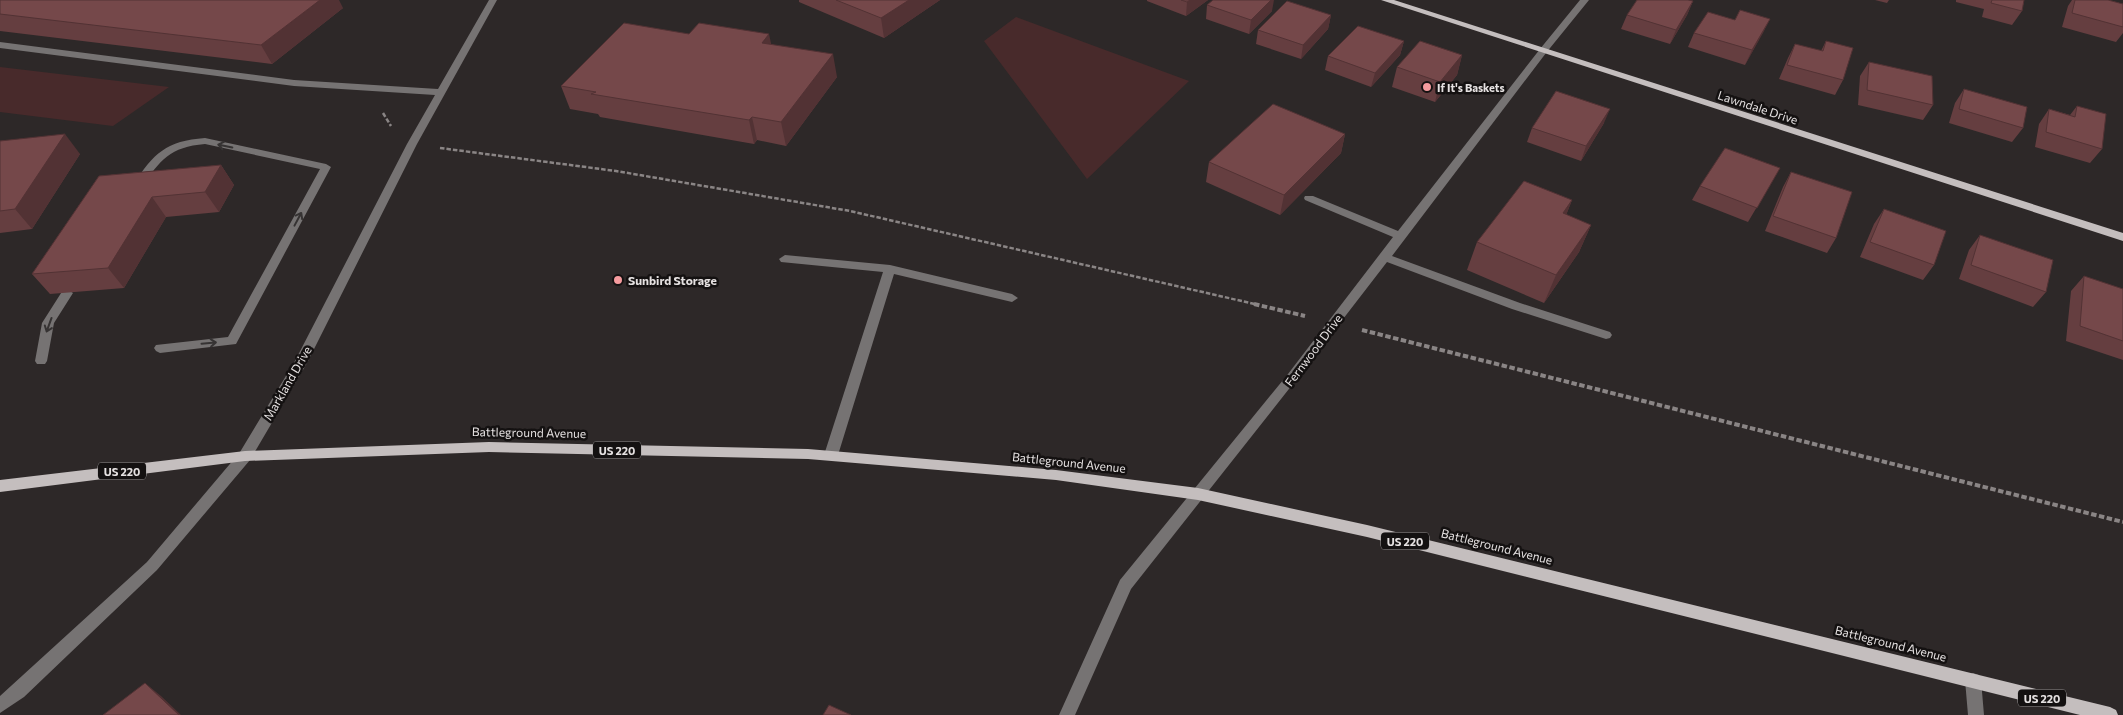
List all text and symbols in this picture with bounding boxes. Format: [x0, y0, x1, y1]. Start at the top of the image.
marker: If It's Baskets [1421, 81, 1433, 93]
place label: If It's Baskets [1437, 81, 1505, 94]
street label: Lawndale Drive [1716, 87, 1800, 127]
one-way arrow [217, 140, 233, 150]
one-way arrow [293, 211, 303, 226]
place label: Sunbird Storage [628, 273, 717, 287]
marker: Sunbird Storage [612, 274, 624, 286]
street label: Fernwood Drive [1281, 311, 1345, 389]
one-way arrow [44, 317, 53, 332]
one-way arrow [201, 339, 217, 348]
street label: Markland Drive [260, 343, 314, 423]
street label: Battleground Avenue [472, 424, 586, 440]
road number: US 220 [593, 442, 641, 458]
street label: Battleground Avenue [1011, 449, 1127, 475]
road number: US 220 [98, 462, 146, 480]
street label: Battleground Avenue [1440, 525, 1554, 567]
road number: US 220 [1381, 532, 1429, 550]
street label: Battleground Avenue [1834, 622, 1948, 664]
road number: US 220 [2018, 690, 2066, 706]

